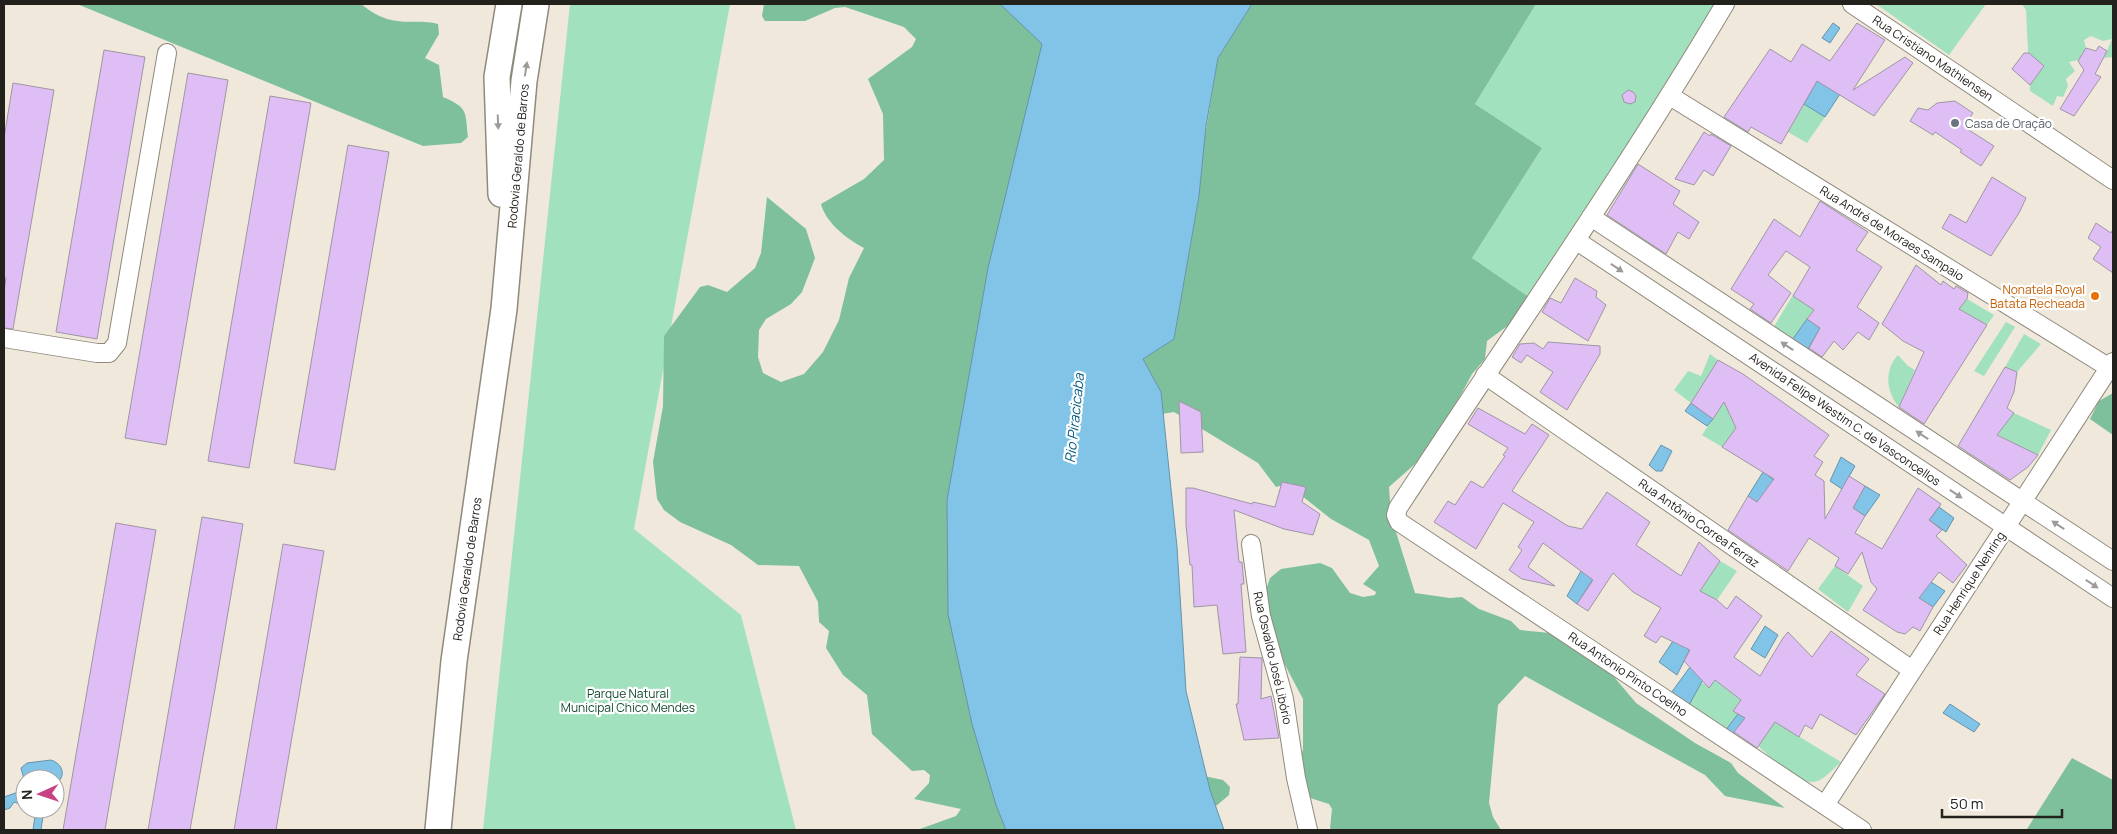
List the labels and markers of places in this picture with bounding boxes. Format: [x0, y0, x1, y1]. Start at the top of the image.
place label: Casa de Oração [1965, 115, 2052, 132]
marker: Casa de Oração [1949, 117, 1961, 129]
place label: Nonatela Royal Batata Recheada [1990, 281, 2085, 312]
marker: Nonatela Royal Batata Recheada [2089, 290, 2101, 302]

